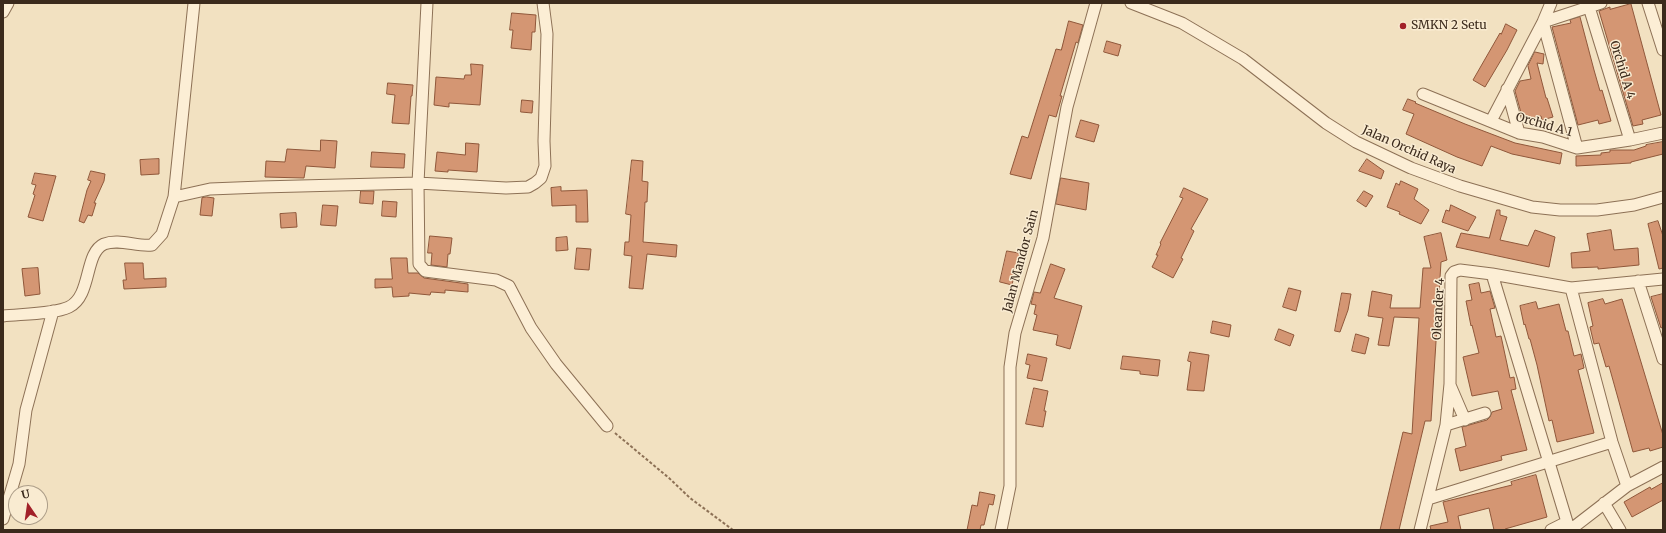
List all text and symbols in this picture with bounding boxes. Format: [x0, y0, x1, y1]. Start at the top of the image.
place label: SMKN 2 Setu [1411, 19, 1487, 33]
marker: SMKN 2 Setu [1398, 21, 1408, 31]
street label: Orchid A 4 [1606, 39, 1638, 101]
street label: Orchid A 1 [1514, 110, 1574, 140]
street label: Jalan Orchid Raya [1360, 123, 1458, 177]
street label: Jalan Mandor Sain [1000, 208, 1042, 314]
street label: Oleander 4 [1430, 278, 1448, 340]
north arrow [8, 485, 48, 525]
text: U [20, 487, 31, 502]

